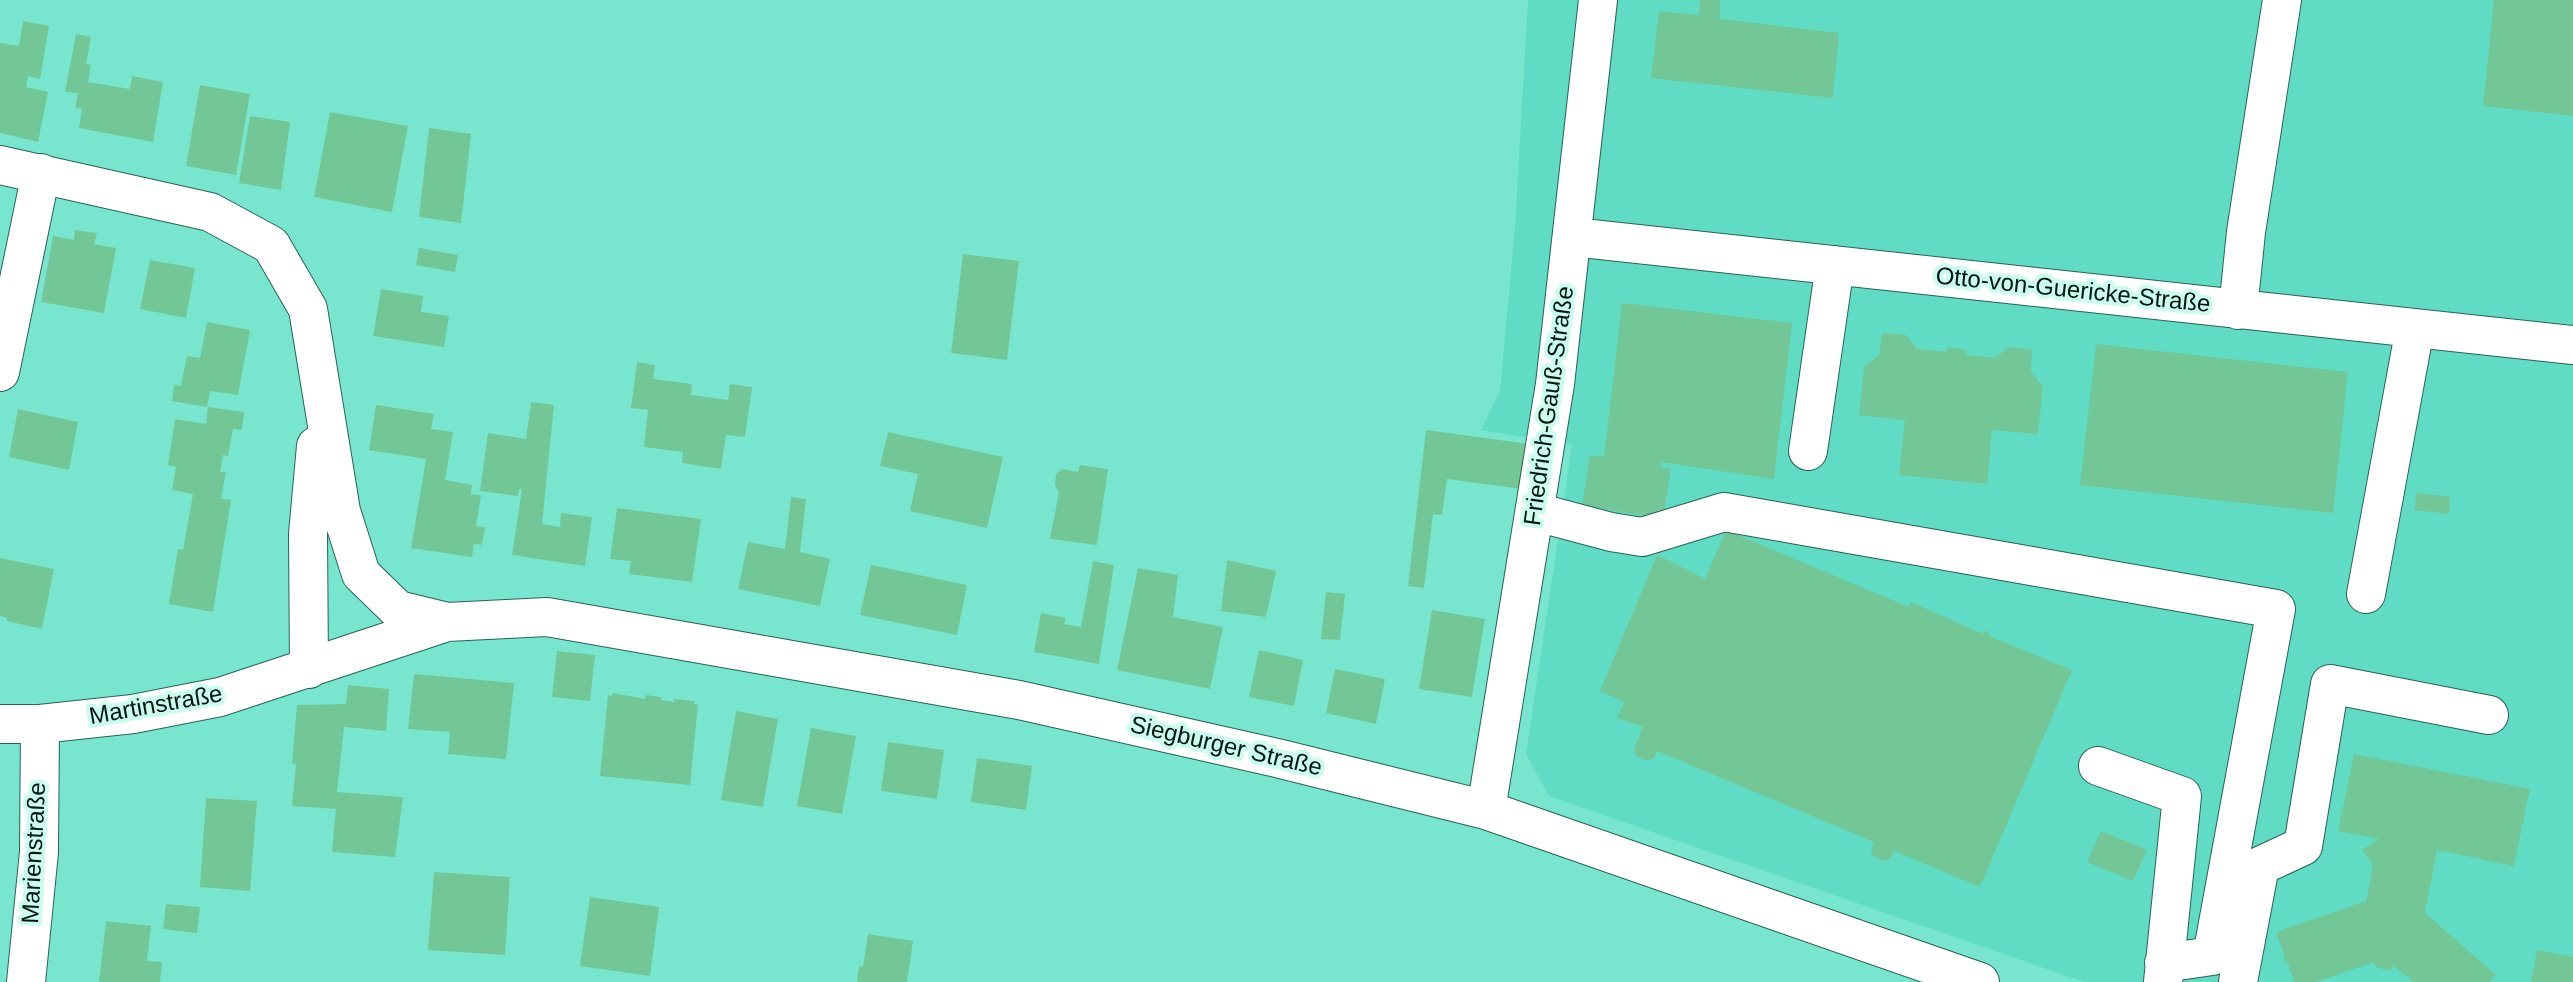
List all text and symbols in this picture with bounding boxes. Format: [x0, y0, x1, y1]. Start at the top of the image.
street label: Otto-von-Guericke-Straße [1934, 262, 2212, 320]
street label: Friedrich-Gauß-Straße [1519, 284, 1581, 528]
street label: Martinstraße [87, 680, 225, 732]
street label: Siegburger Straße [1127, 711, 1325, 783]
street label: Marienstraße [17, 782, 53, 924]

